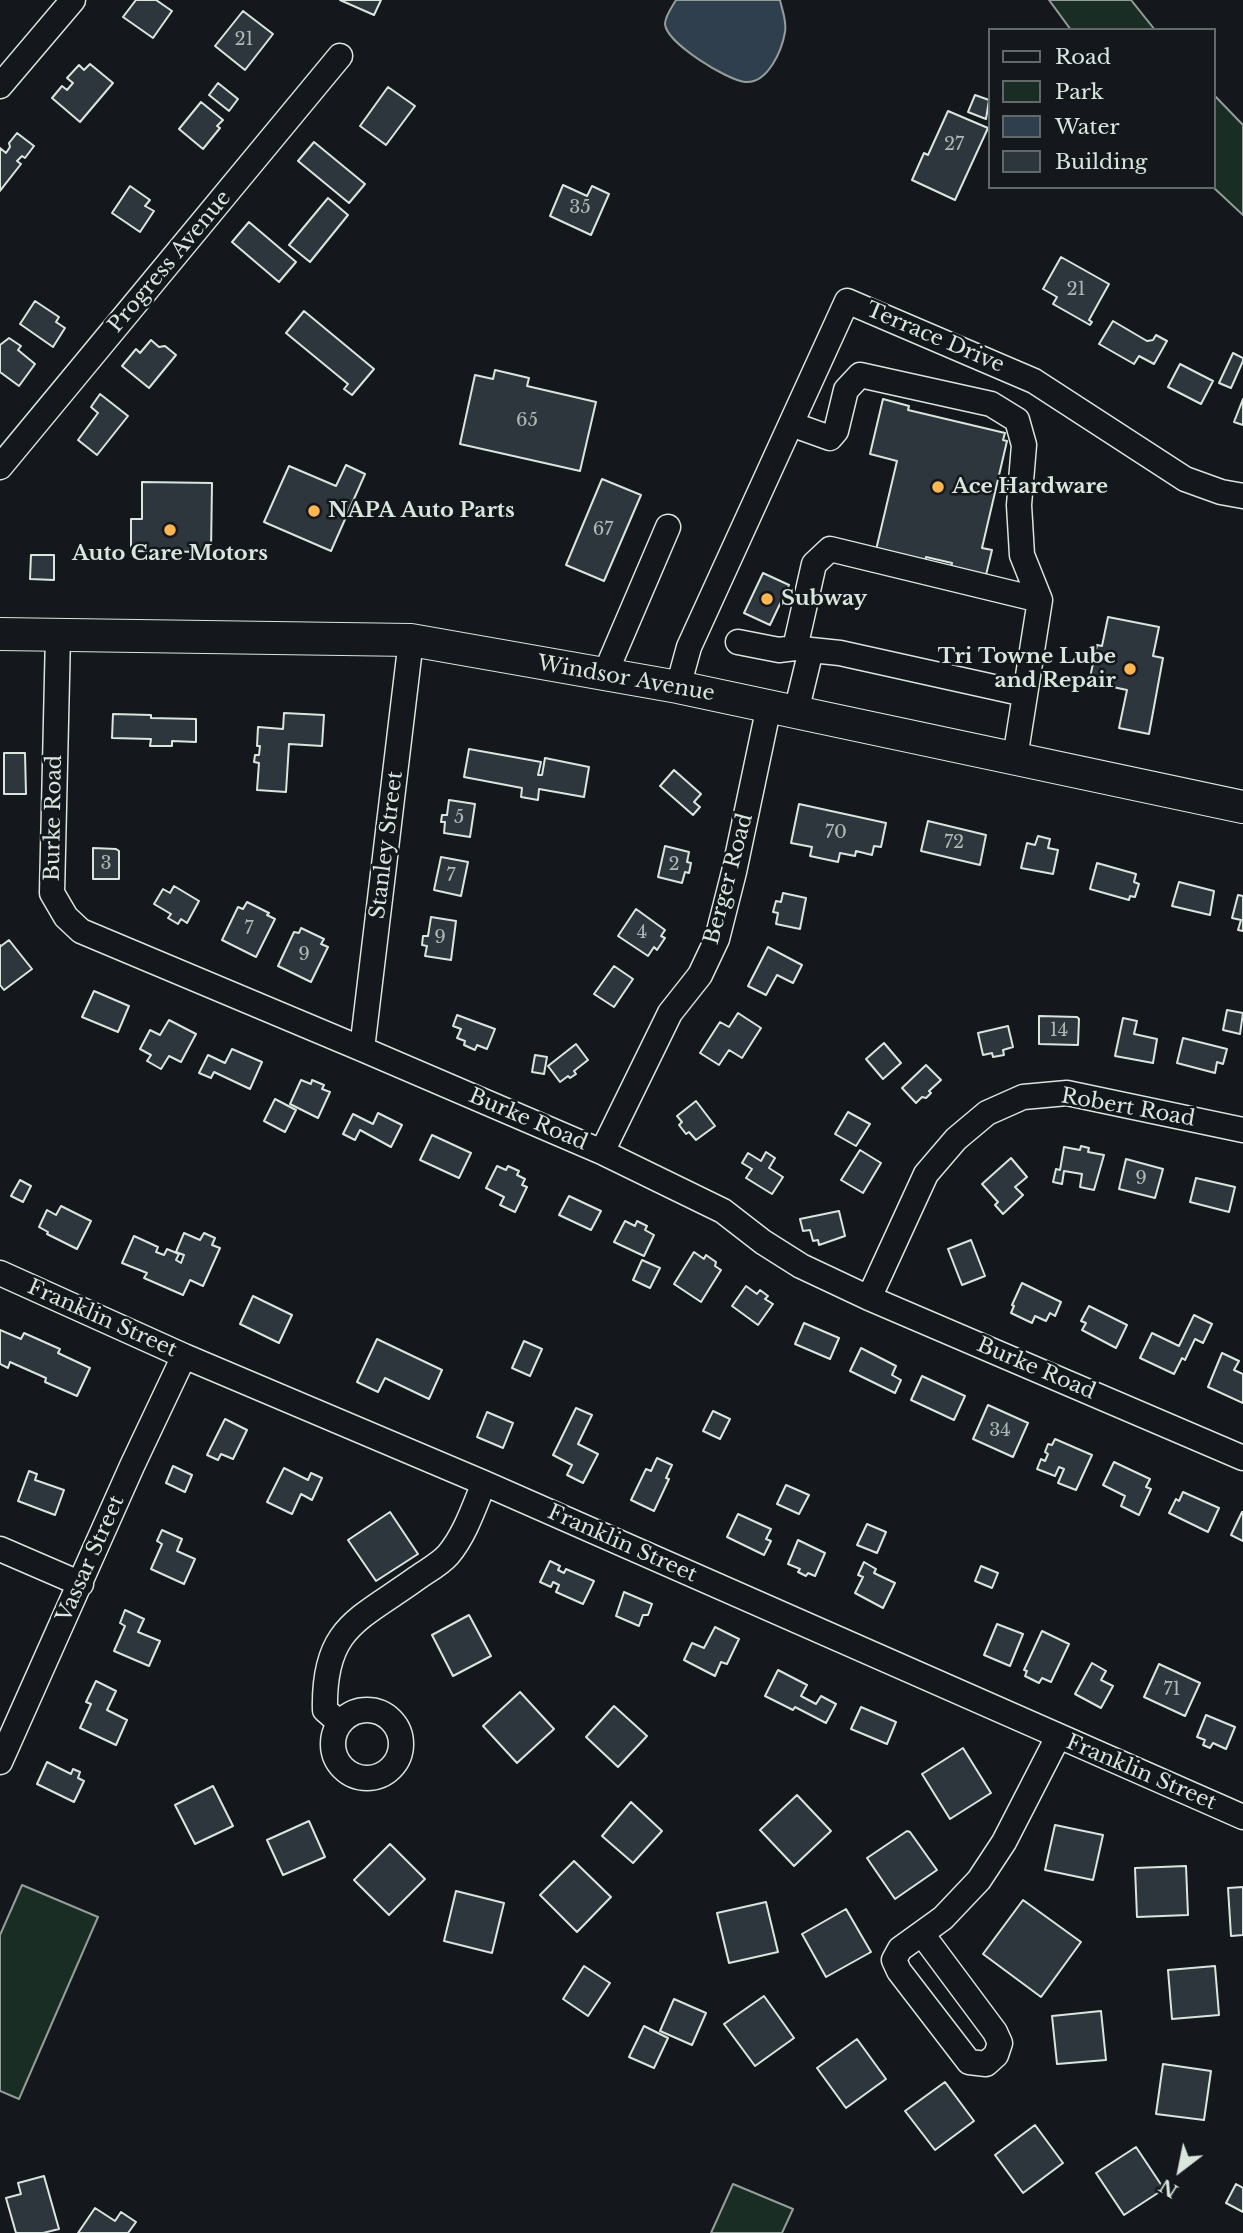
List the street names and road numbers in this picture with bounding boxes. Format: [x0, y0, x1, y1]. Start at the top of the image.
street label: Progress Avenue [103, 186, 237, 338]
street label: Terrace Drive [862, 298, 1008, 378]
street label: Windsor Avenue [535, 651, 717, 707]
street label: Burke Road [40, 755, 68, 881]
street label: Stanley Street [365, 770, 409, 920]
street label: Berger Road [699, 811, 759, 947]
street label: Burke Road [465, 1084, 591, 1156]
street label: Robert Road [1059, 1084, 1197, 1132]
street label: Franklin Street [24, 1275, 180, 1363]
street label: Burke Road [973, 1333, 1099, 1405]
street label: Vassar Street [52, 1492, 130, 1626]
street label: Franklin Street [544, 1500, 700, 1588]
street label: Franklin Street [1062, 1730, 1220, 1816]

